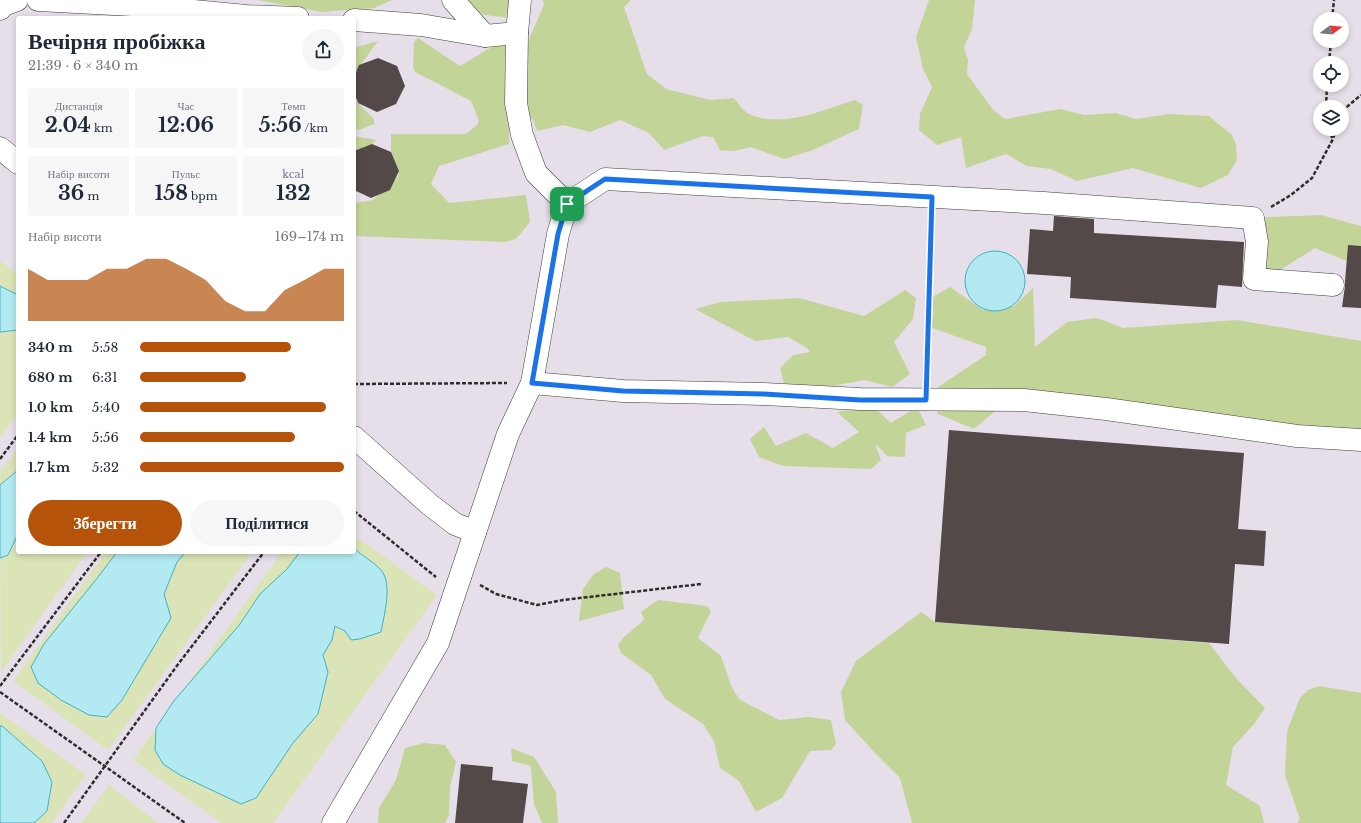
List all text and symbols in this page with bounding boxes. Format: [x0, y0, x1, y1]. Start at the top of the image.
north arrow [1313, 12, 1349, 48]
map controls [1313, 12, 1349, 136]
text: Вечірня пробіжка [28, 28, 205, 55]
button: share [302, 29, 344, 71]
button: locate [1313, 56, 1349, 92]
text: 21:39 · 6 × 340 m [28, 57, 138, 74]
text: Дистанція [55, 99, 103, 113]
text: Час [178, 99, 194, 113]
text: Темп [281, 99, 305, 113]
button: layers [1313, 100, 1349, 136]
text: 2.04 [45, 113, 91, 137]
text: 12:06 [158, 113, 214, 137]
text: 5:56 [259, 113, 302, 137]
text: km [91, 121, 113, 135]
text: /km [302, 121, 328, 135]
text: Набір висоти [48, 167, 110, 181]
text: Пульс [172, 167, 200, 181]
text: kcal [282, 167, 304, 181]
text: 36 [58, 181, 84, 205]
text: 158 [155, 181, 188, 205]
text: 132 [276, 181, 311, 205]
pin [550, 187, 584, 221]
text: m [84, 189, 99, 203]
text: bpm [188, 189, 217, 203]
icon: arrive [556, 193, 578, 215]
text: Набір висоти [28, 228, 101, 245]
text: 169–174 m [275, 228, 344, 245]
text: 340 m [28, 339, 73, 356]
text: 5:58 [92, 339, 118, 356]
text: 680 m [28, 369, 73, 386]
text: 6:31 [92, 369, 118, 386]
text: 1.0 km [28, 399, 73, 416]
text: 5:40 [92, 399, 120, 416]
text: 1.4 km [28, 429, 72, 446]
text: 5:56 [92, 429, 119, 446]
text: 1.7 km [28, 459, 70, 476]
text: 5:32 [92, 459, 119, 476]
button: Зберегти [28, 500, 182, 546]
button: Поділитися [190, 500, 344, 546]

